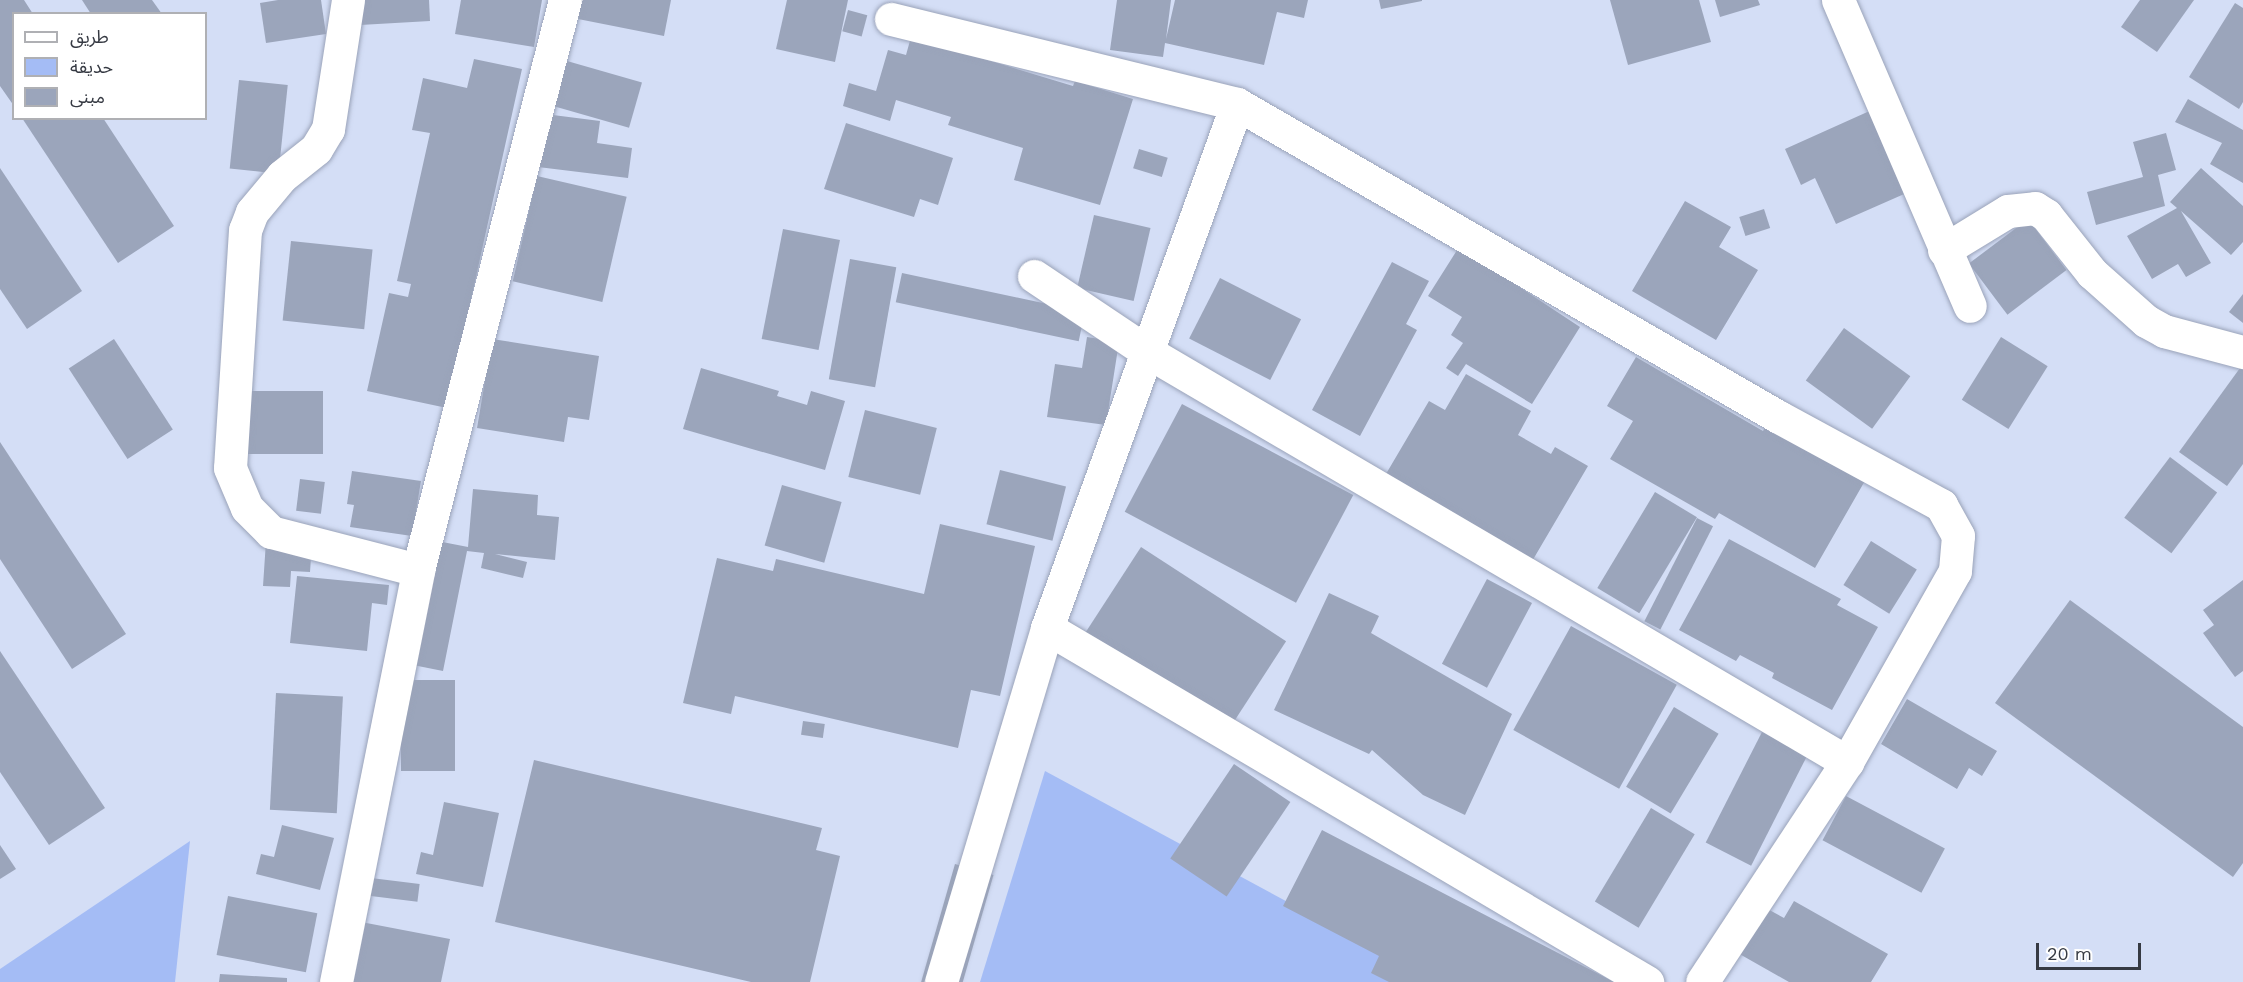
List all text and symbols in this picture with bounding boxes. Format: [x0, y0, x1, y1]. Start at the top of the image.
legend [12, 12, 207, 120]
text: طريق [70, 26, 109, 47]
text: حديقة [70, 56, 113, 77]
text: مبنى [70, 86, 105, 107]
scale bar [2039, 931, 2144, 969]
text: 20 m [2047, 943, 2092, 964]

